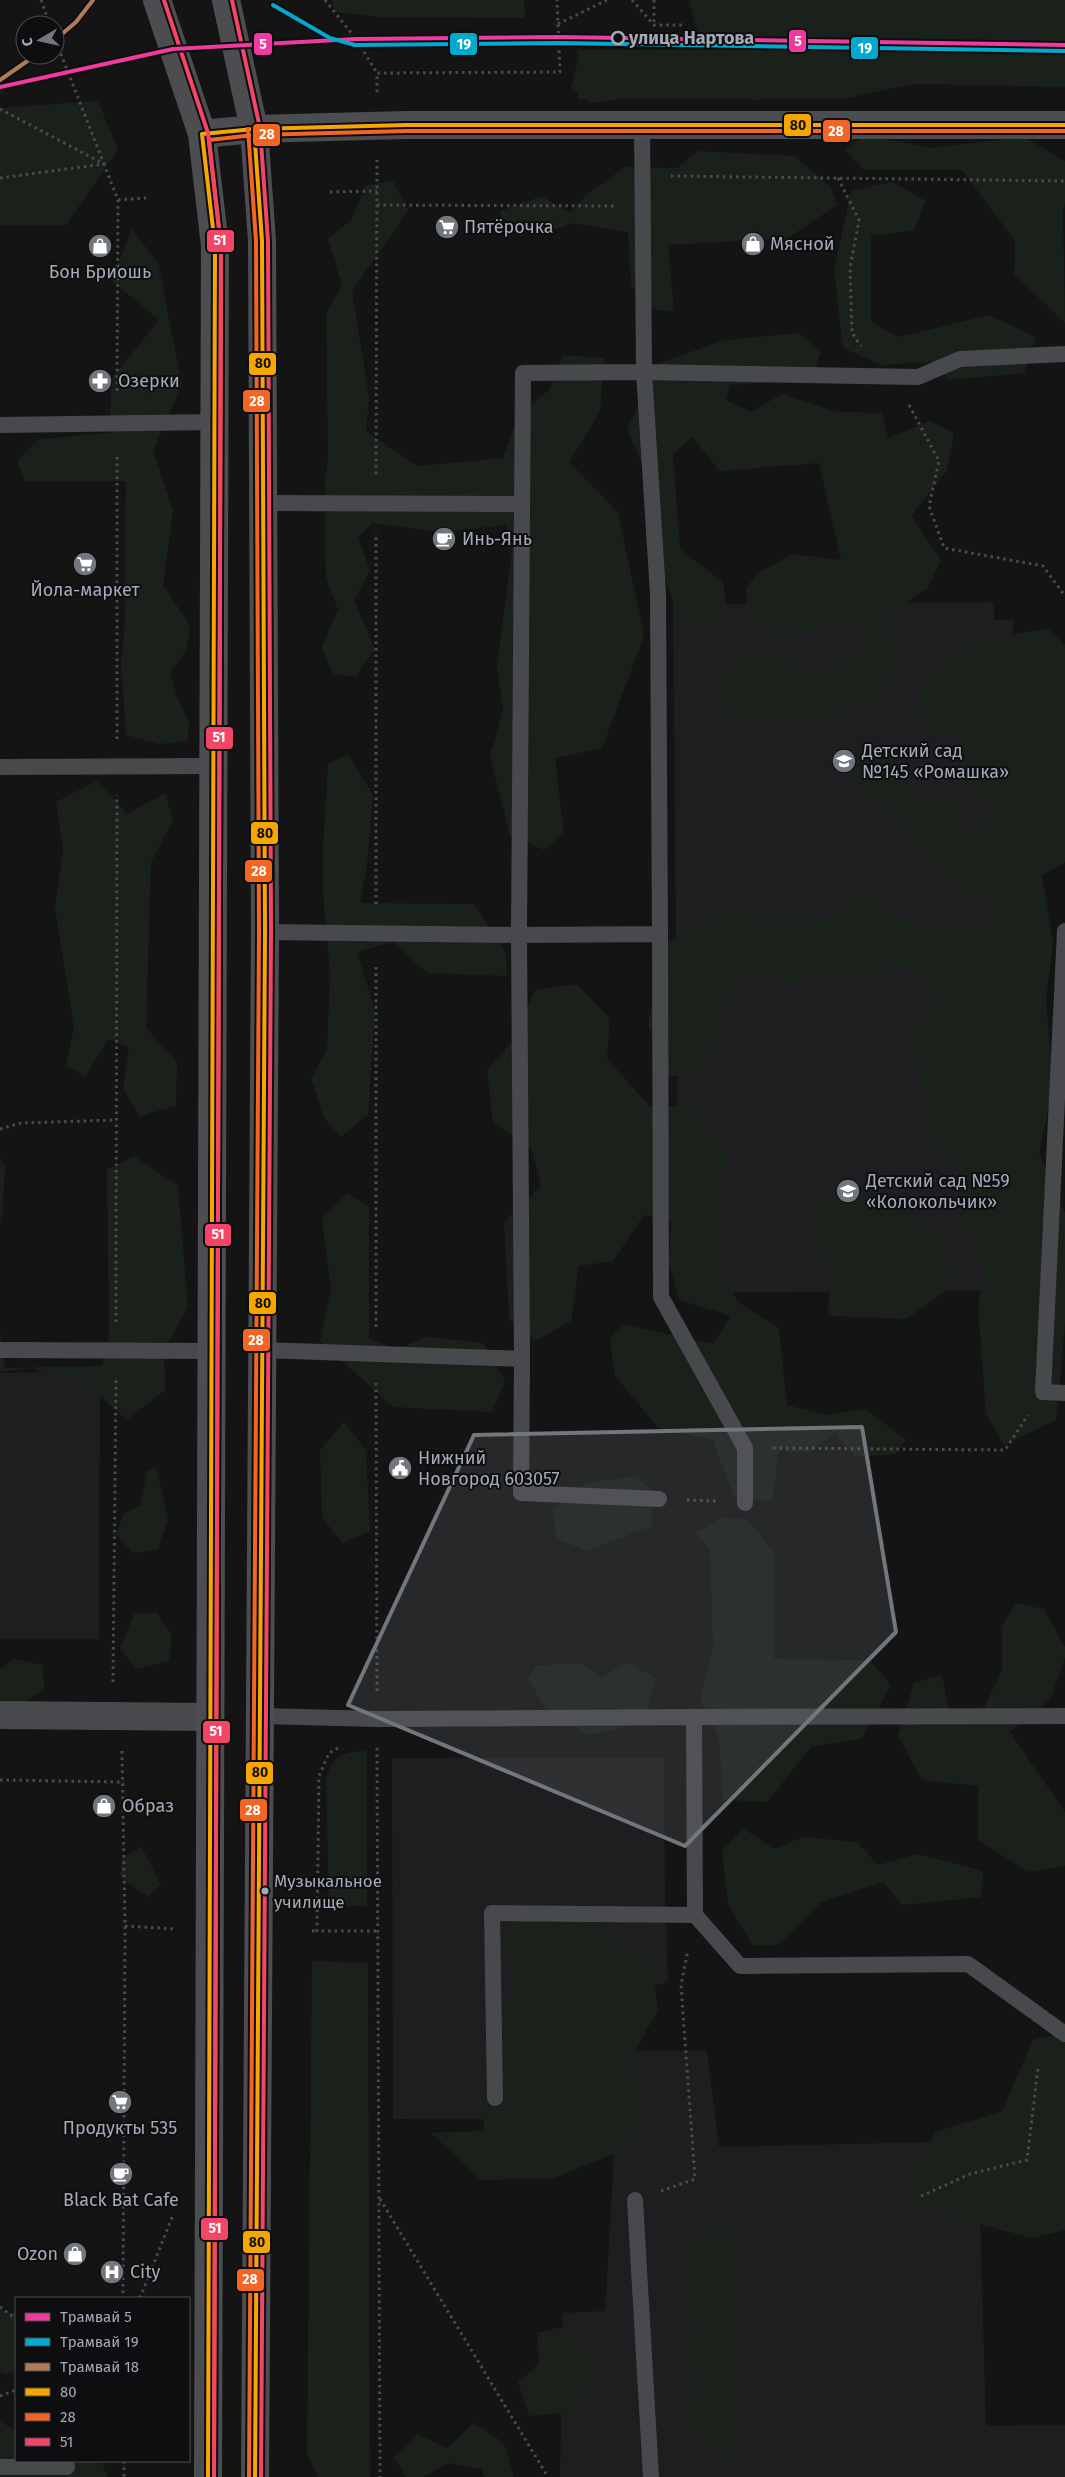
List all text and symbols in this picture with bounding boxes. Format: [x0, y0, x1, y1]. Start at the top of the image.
north arrow [15, 15, 65, 65]
place label: улица Нартова [628, 27, 754, 49]
line badge: 5 [788, 29, 807, 53]
marker: улица Нартова [611, 31, 625, 45]
line badge: 5 [253, 32, 273, 56]
line badge: 19 [449, 32, 478, 56]
text: 5 [794, 33, 802, 50]
text: 5 [259, 36, 267, 53]
text: 19 [457, 36, 471, 53]
line badge: 19 [850, 36, 879, 60]
text: С [19, 37, 37, 47]
text: 19 [858, 40, 872, 57]
line badge: 80 [783, 113, 812, 137]
text: 80 [790, 117, 806, 134]
line badge: 28 [822, 119, 851, 143]
line badge: 28 [252, 123, 281, 147]
text: 28 [828, 123, 844, 140]
text: 28 [259, 126, 275, 143]
supermarket icon: Пятёрочка [434, 214, 460, 240]
place label: Пятёрочка [464, 216, 554, 238]
line badge: 51 [206, 229, 235, 253]
shop icon: Мясной [740, 231, 766, 257]
text: 51 [213, 232, 227, 249]
shop icon: Бон Бриошь [87, 233, 113, 259]
place label: Мясной [770, 233, 835, 255]
place label: Бон Бриошь [49, 261, 151, 283]
line badge: 80 [248, 352, 277, 376]
text: 80 [255, 355, 271, 372]
pharmacy icon: Озерки [87, 368, 113, 394]
place label: Озерки [118, 370, 180, 392]
line badge: 28 [242, 389, 271, 413]
text: 28 [249, 393, 265, 410]
cafe icon: Инь-Янь [431, 526, 457, 552]
place label: Инь-Янь [462, 528, 532, 550]
supermarket icon: Йола-маркет [72, 551, 98, 577]
place label: Йола-маркет [30, 579, 140, 601]
line badge: 51 [205, 726, 234, 750]
text: 51 [212, 729, 226, 746]
place label: Детский сад №145 «Ромашка» [861, 740, 1009, 783]
school or university icon: Детский сад №145 «Ромашка» [831, 748, 857, 774]
line badge: 80 [250, 821, 279, 845]
text: 80 [257, 825, 273, 842]
line badge: 28 [244, 859, 273, 883]
text: 28 [251, 863, 267, 880]
place label: Детский сад №59 «Колокольчик» [865, 1170, 1010, 1213]
school or university icon: Детский сад №59 «Колокольчик» [835, 1178, 861, 1204]
line badge: 51 [204, 1223, 232, 1247]
text: 51 [211, 1226, 225, 1243]
line badge: 80 [248, 1291, 277, 1315]
text: 80 [255, 1295, 271, 1312]
line badge: 28 [242, 1328, 271, 1352]
text: 28 [248, 1332, 264, 1349]
place label: Нижний Новгород 603057 [418, 1447, 560, 1490]
public building icon: Нижний Новгород 603057 [387, 1455, 413, 1481]
line badge: 51 [202, 1720, 231, 1744]
text: 51 [209, 1723, 223, 1740]
line badge: 80 [245, 1761, 274, 1785]
text: 80 [252, 1764, 268, 1781]
shop icon: Образ [91, 1793, 117, 1819]
place label: Образ [122, 1795, 174, 1817]
line badge: 28 [239, 1798, 268, 1822]
text: 28 [245, 1802, 261, 1819]
place label: Музыкальное училище [274, 1871, 382, 1913]
marker: Музыкальное училище [260, 1886, 270, 1896]
supermarket icon: Продукты 535 [107, 2089, 133, 2115]
place label: Продукты 535 [63, 2117, 177, 2139]
cafe icon: Black Bat Cafe [108, 2161, 134, 2187]
place label: Black Bat Cafe [63, 2189, 179, 2211]
line badge: 51 [200, 2217, 229, 2241]
text: 51 [208, 2220, 222, 2237]
line badge: 80 [242, 2230, 271, 2254]
text: 80 [249, 2234, 265, 2251]
shop icon: Ozon [62, 2241, 88, 2267]
place label: Ozon [17, 2243, 58, 2265]
hospital icon: City [99, 2259, 125, 2285]
place label: City [130, 2261, 161, 2283]
line badge: 28 [236, 2268, 265, 2292]
text: 28 [242, 2271, 258, 2288]
legend [15, 2297, 190, 2462]
text: Трамвай 5 [60, 2308, 132, 2326]
text: Трамвай 19 [60, 2333, 139, 2351]
text: Трамвай 18 [60, 2358, 139, 2376]
text: 80 [60, 2383, 77, 2401]
text: 28 [60, 2408, 76, 2426]
text: 51 [60, 2433, 73, 2451]

